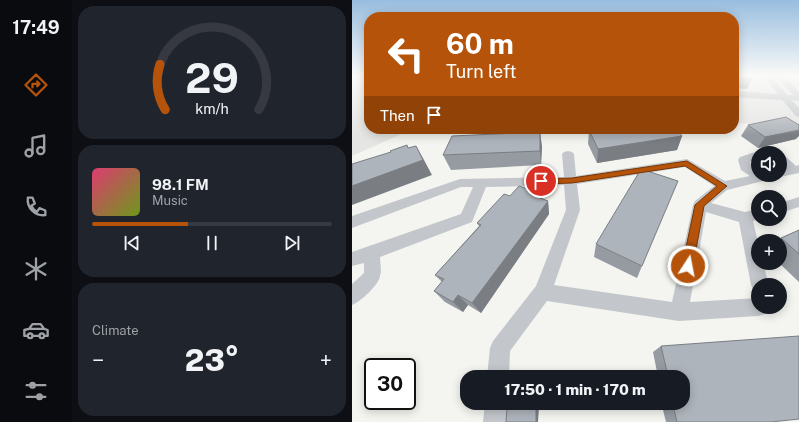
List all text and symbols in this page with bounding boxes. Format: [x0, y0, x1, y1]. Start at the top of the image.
text: 17:49 [12, 17, 60, 38]
text: 60 m [446, 27, 514, 60]
icon: left [380, 28, 432, 80]
text: 29 [185, 53, 239, 102]
text: Turn left [446, 61, 516, 82]
icon: directions [22, 71, 50, 99]
text: km/h [195, 100, 229, 117]
icon: arrive [423, 104, 445, 126]
text: Then [380, 107, 415, 124]
icon: music [22, 132, 50, 160]
map controls [751, 146, 787, 314]
button: sound [751, 146, 787, 182]
pin [524, 164, 558, 198]
icon: arrive [530, 170, 552, 192]
text: 98.1 FM [152, 176, 209, 193]
button: search [751, 190, 787, 226]
icon: phone [22, 193, 50, 221]
text: Music [152, 193, 188, 208]
icon: previous [121, 232, 143, 254]
icon: pause [201, 232, 223, 254]
icon: next [281, 232, 303, 254]
button: + [751, 234, 787, 270]
position arrow [667, 245, 709, 287]
icon: climate [22, 255, 50, 283]
button: − [751, 278, 787, 314]
icon: car [22, 316, 50, 344]
text: Climate [92, 323, 139, 338]
text: 23° [185, 342, 239, 378]
text: − [92, 347, 104, 373]
text: + [320, 347, 332, 373]
speed limit sign: 30 [364, 358, 416, 410]
icon: filters [22, 377, 50, 405]
text: 17:50 · 1 min · 170 m [504, 381, 646, 398]

